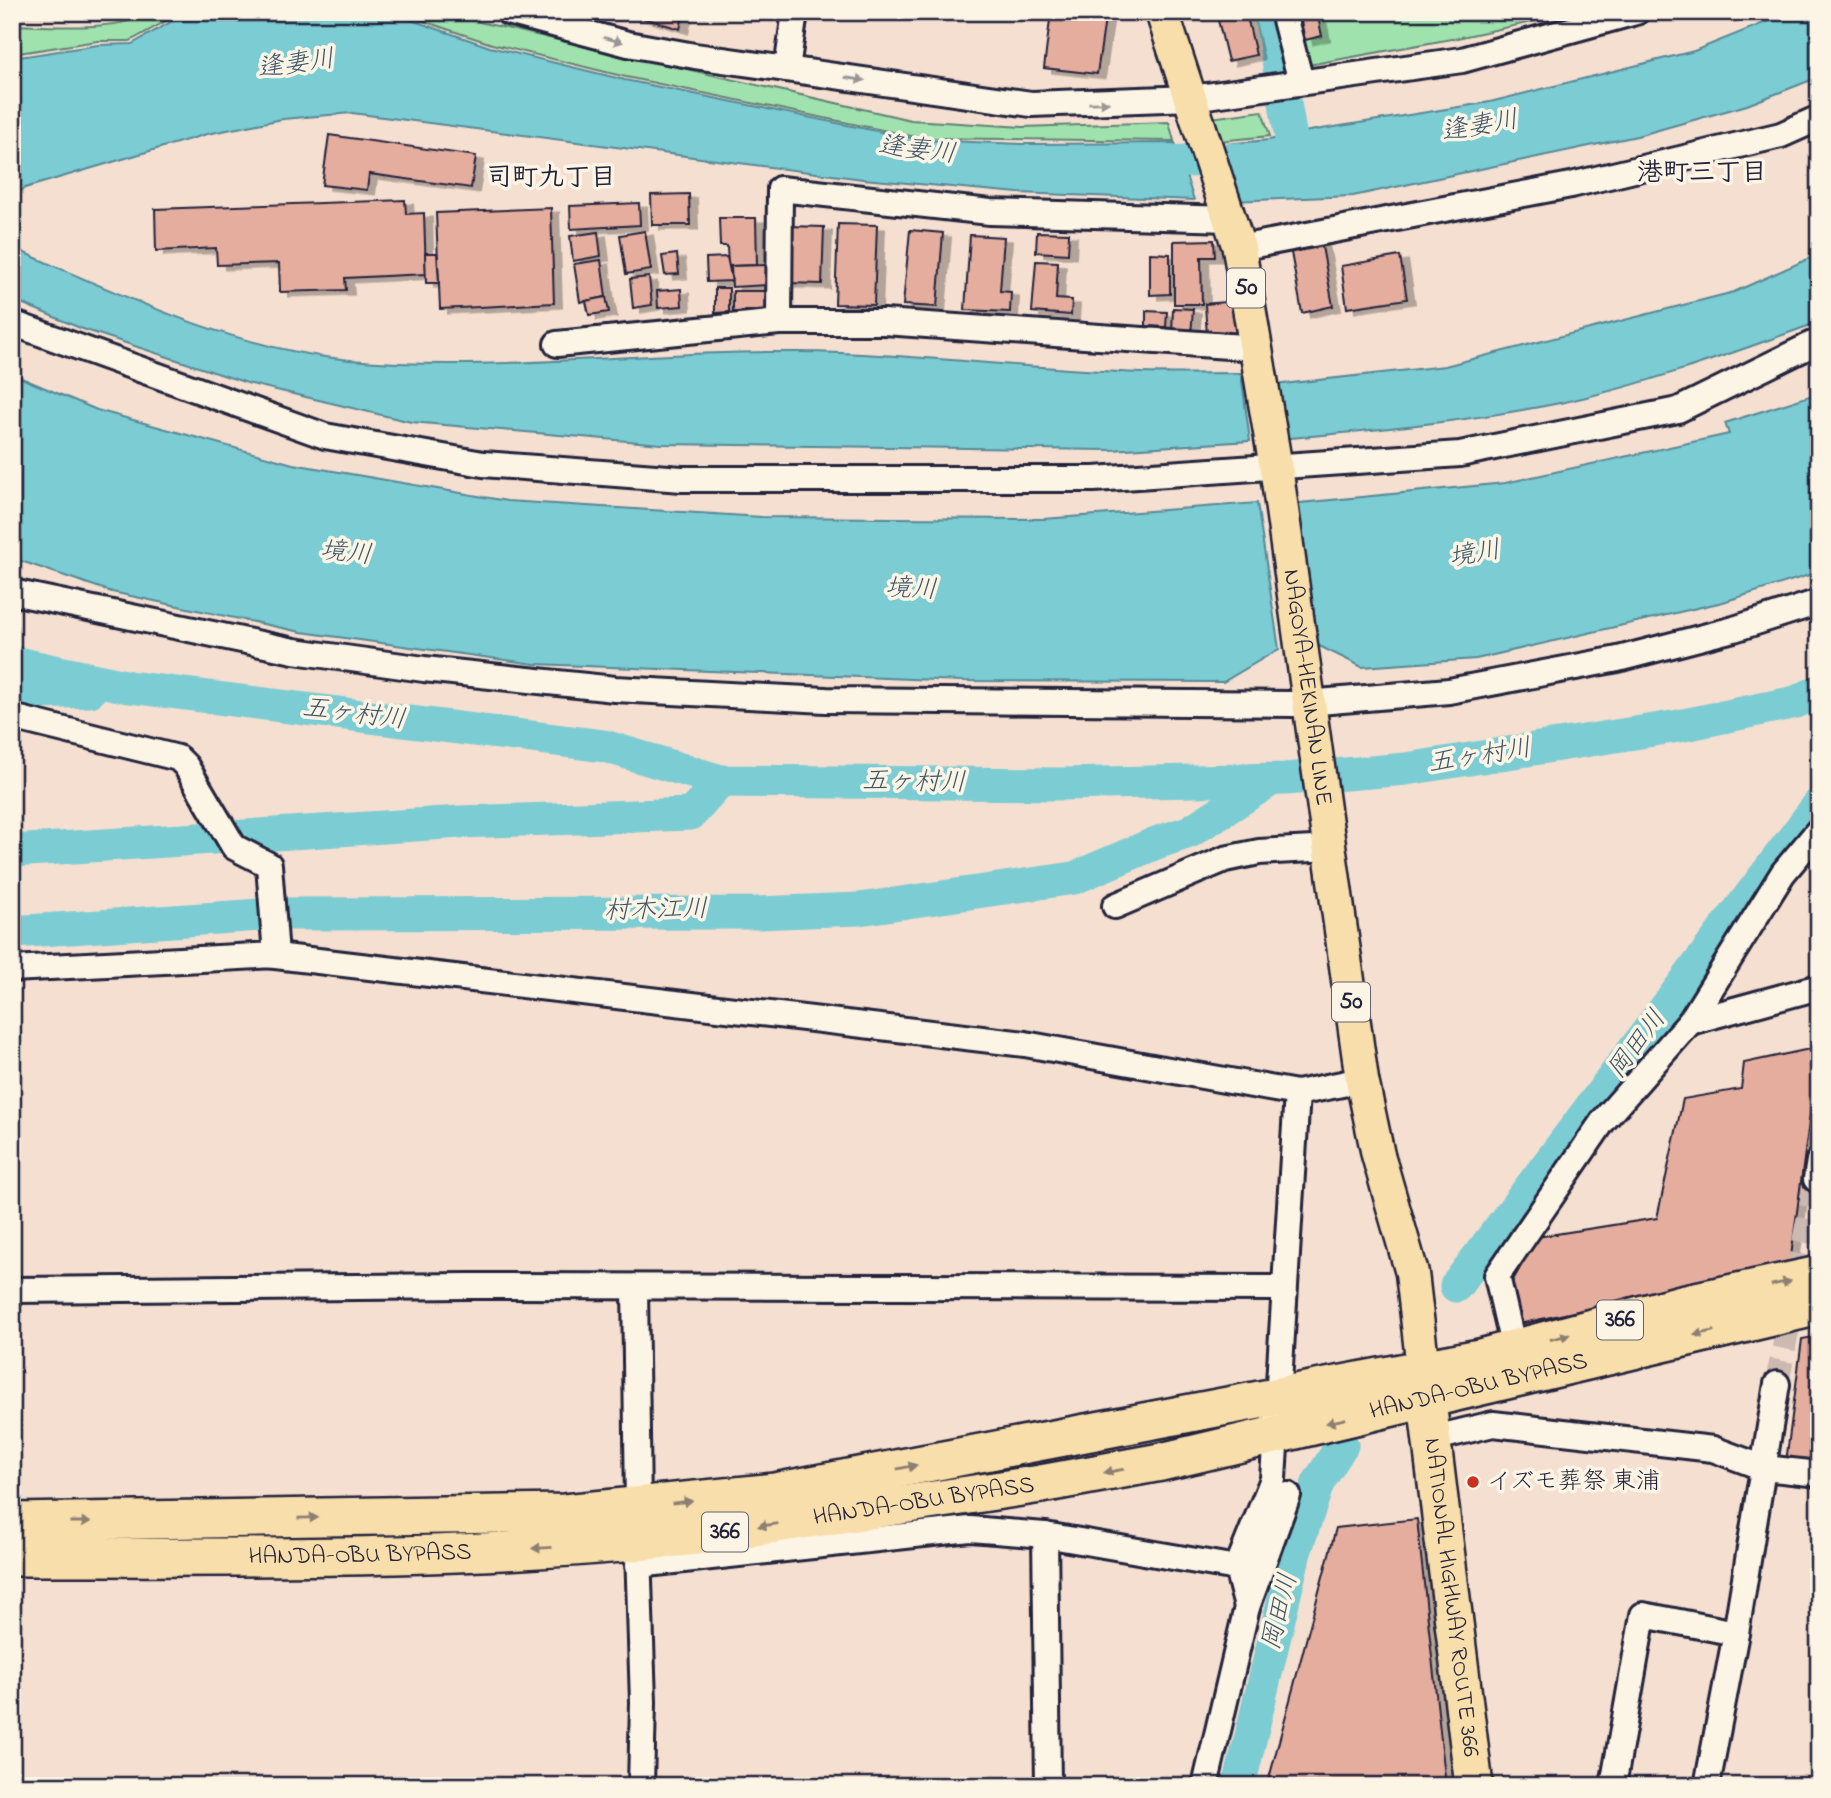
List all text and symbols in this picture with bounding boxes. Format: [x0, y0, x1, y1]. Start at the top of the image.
one-way arrow [602, 35, 624, 46]
water label: 逢妻川 [255, 41, 337, 89]
one-way arrow [844, 74, 866, 85]
one-way arrow [1089, 97, 1111, 109]
water label: 逢妻川 [1438, 102, 1522, 152]
water label: 逢妻川 [876, 127, 958, 175]
district label: 港町三丁目 [1637, 155, 1767, 193]
district label: 司町九丁目 [486, 160, 616, 198]
road number: 50 [1227, 268, 1265, 308]
water label: 境川 [318, 532, 374, 576]
water label: 境川 [1446, 532, 1504, 578]
street label: NAGOYA-HEKINAN LINE [1273, 567, 1341, 808]
water label: 境川 [884, 570, 938, 610]
water label: 五ヶ村川 [300, 690, 408, 740]
water label: 五ヶ村川 [1426, 730, 1534, 784]
water label: 五ヶ村川 [862, 763, 966, 803]
water label: 村木江川 [604, 891, 708, 931]
road number: 50 [1332, 982, 1370, 1021]
water label: 岡田川 [1599, 1002, 1677, 1088]
one-way arrow [1770, 1277, 1792, 1288]
road number: 366 [1597, 1301, 1643, 1340]
one-way arrow [1693, 1327, 1715, 1338]
one-way arrow [1550, 1331, 1571, 1341]
street label: HANDA-OBU BYPASS [1366, 1344, 1591, 1429]
one-way arrow [1325, 1416, 1347, 1427]
street label: NATIONAL HIGHWAY ROUTE 366 [1414, 1436, 1488, 1759]
one-way arrow [896, 1462, 918, 1473]
place label: イズモ葬祭 東浦 [1487, 1465, 1660, 1500]
one-way arrow [1103, 1466, 1125, 1477]
street label: HANDA-OBU BYPASS [811, 1468, 1037, 1536]
marker: イズモ葬祭 東浦 [1465, 1474, 1481, 1490]
one-way arrow [671, 1496, 693, 1507]
one-way arrow [297, 1512, 319, 1524]
road number: 366 [702, 1512, 748, 1552]
one-way arrow [70, 1516, 92, 1528]
one-way arrow [757, 1520, 779, 1531]
street label: HANDA-OBU BYPASS [248, 1535, 472, 1575]
one-way arrow [531, 1542, 553, 1553]
water label: 岡田川 [1253, 1570, 1309, 1654]

